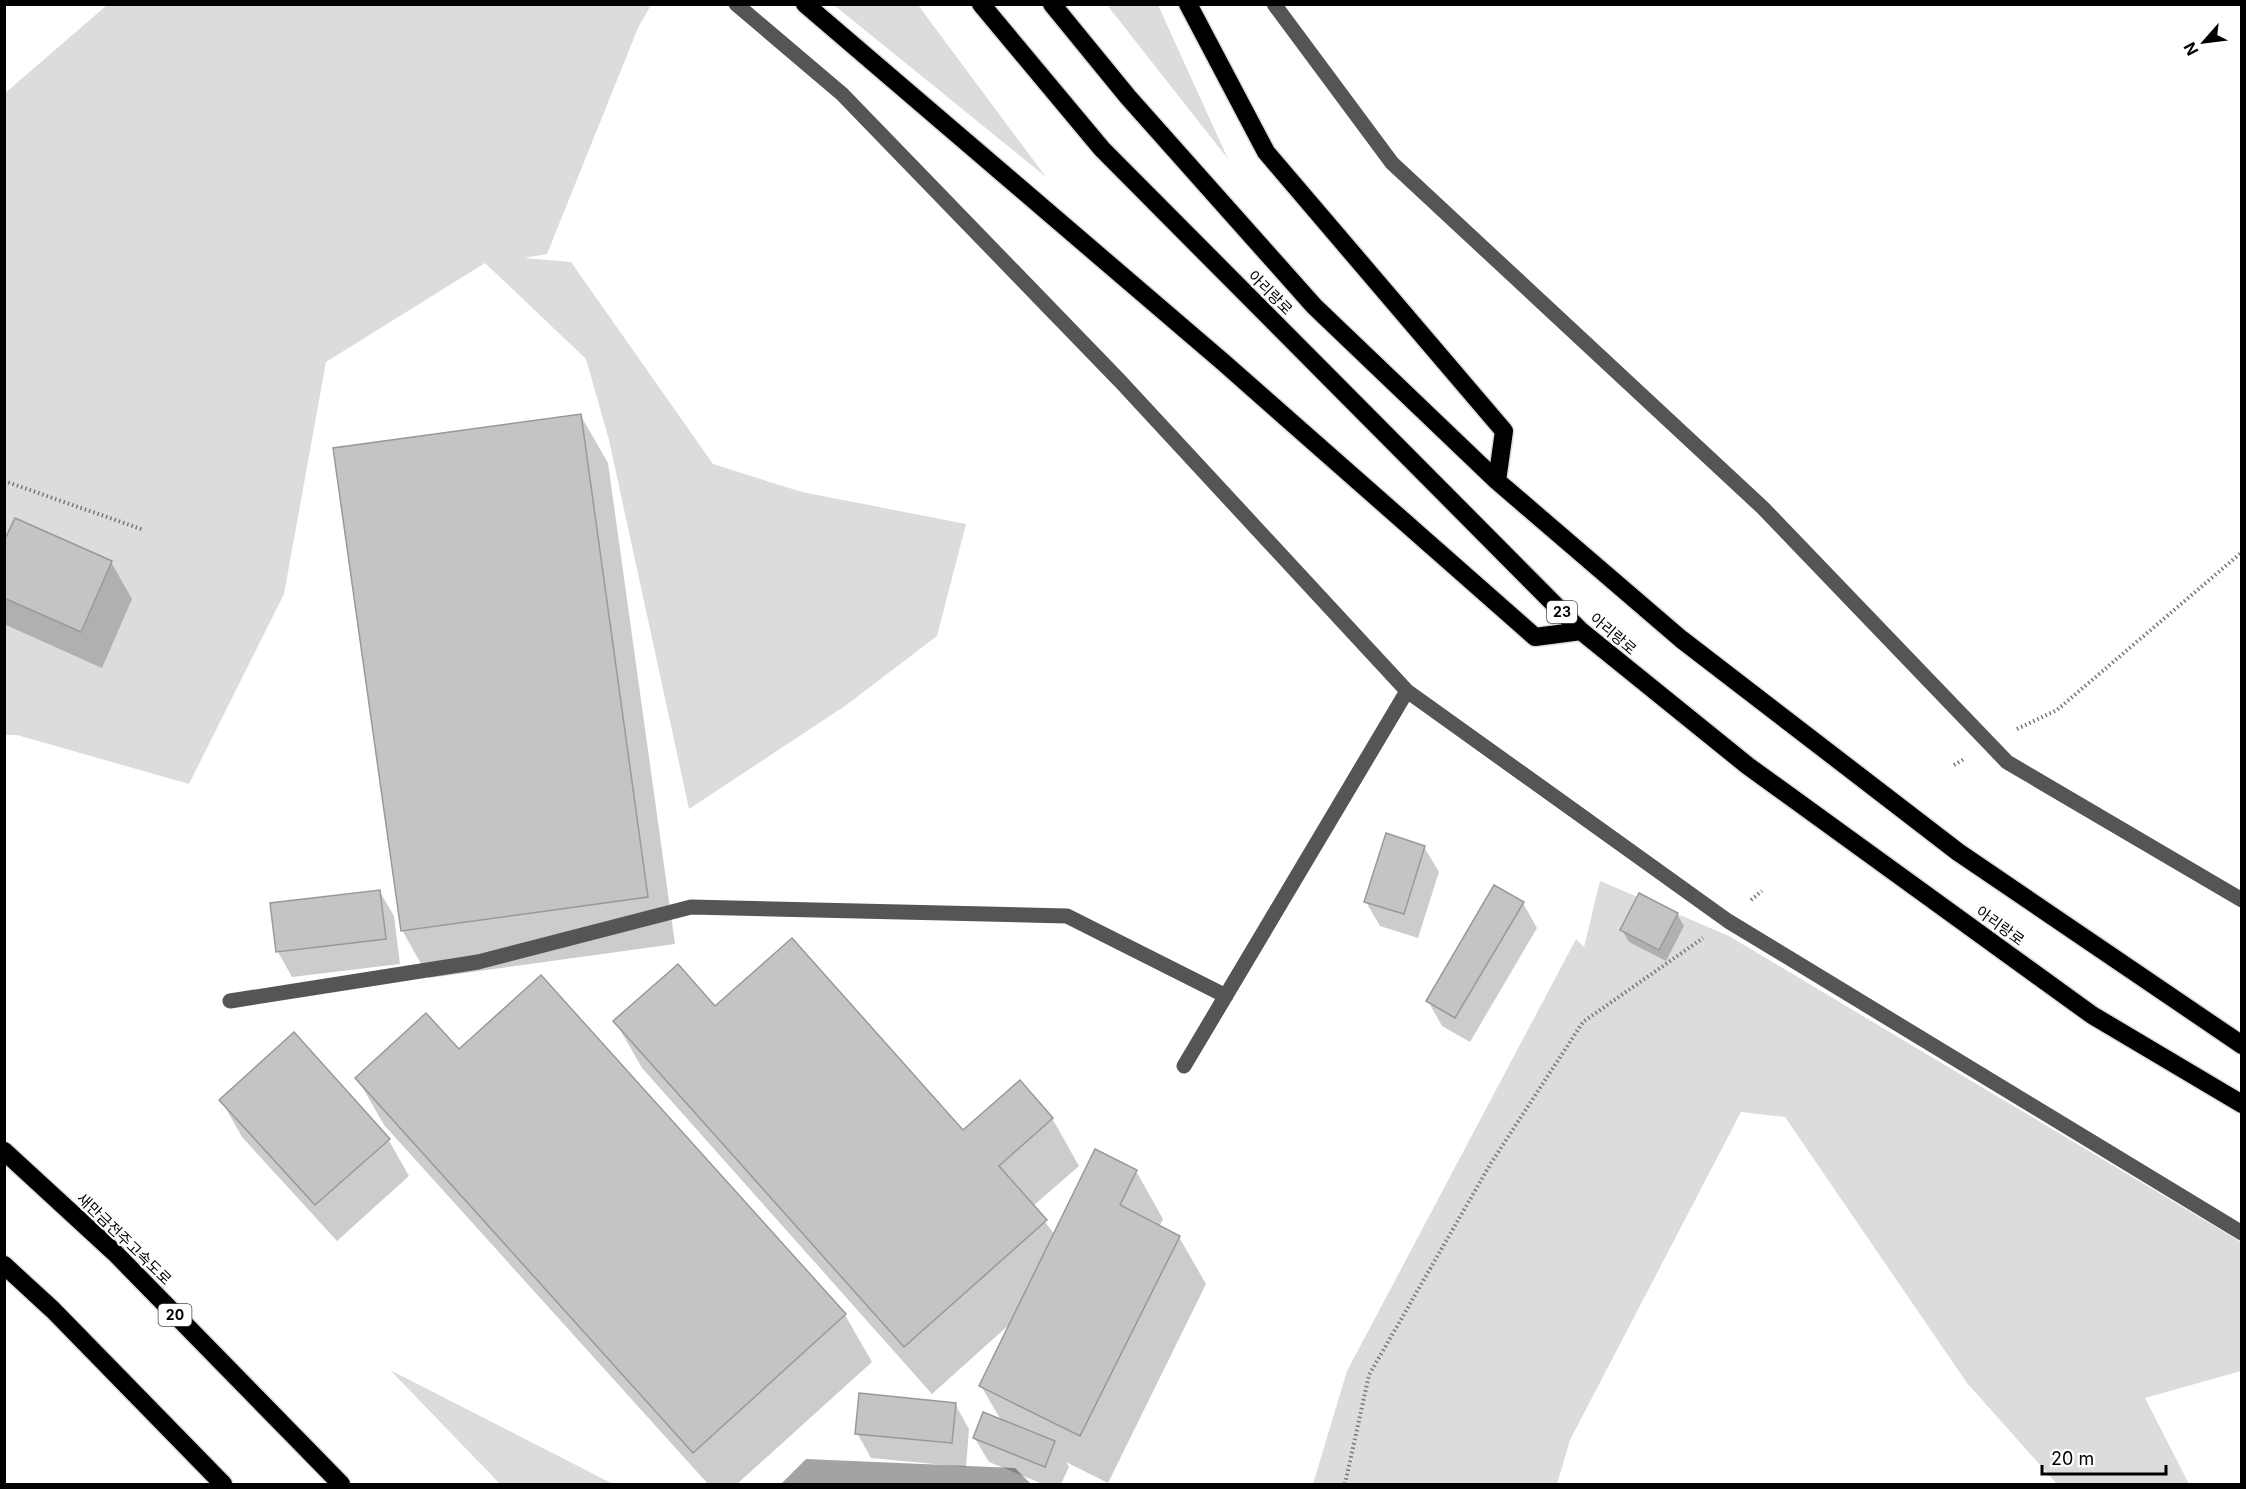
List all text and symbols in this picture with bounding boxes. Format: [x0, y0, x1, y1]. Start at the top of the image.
north arrow [2174, 12, 2234, 72]
text: N [2179, 39, 2202, 59]
street label: 아리랑로 [1244, 266, 1297, 319]
road number: 23 [1547, 601, 1577, 623]
street label: 아리랑로 [1586, 609, 1641, 659]
street label: 아리랑로 [1972, 902, 2028, 950]
street label: 새만금전주고속도로 [73, 1189, 176, 1289]
road number: 20 [158, 1304, 192, 1326]
scale bar [2042, 1438, 2166, 1476]
text: 20 m [2051, 1448, 2094, 1469]

